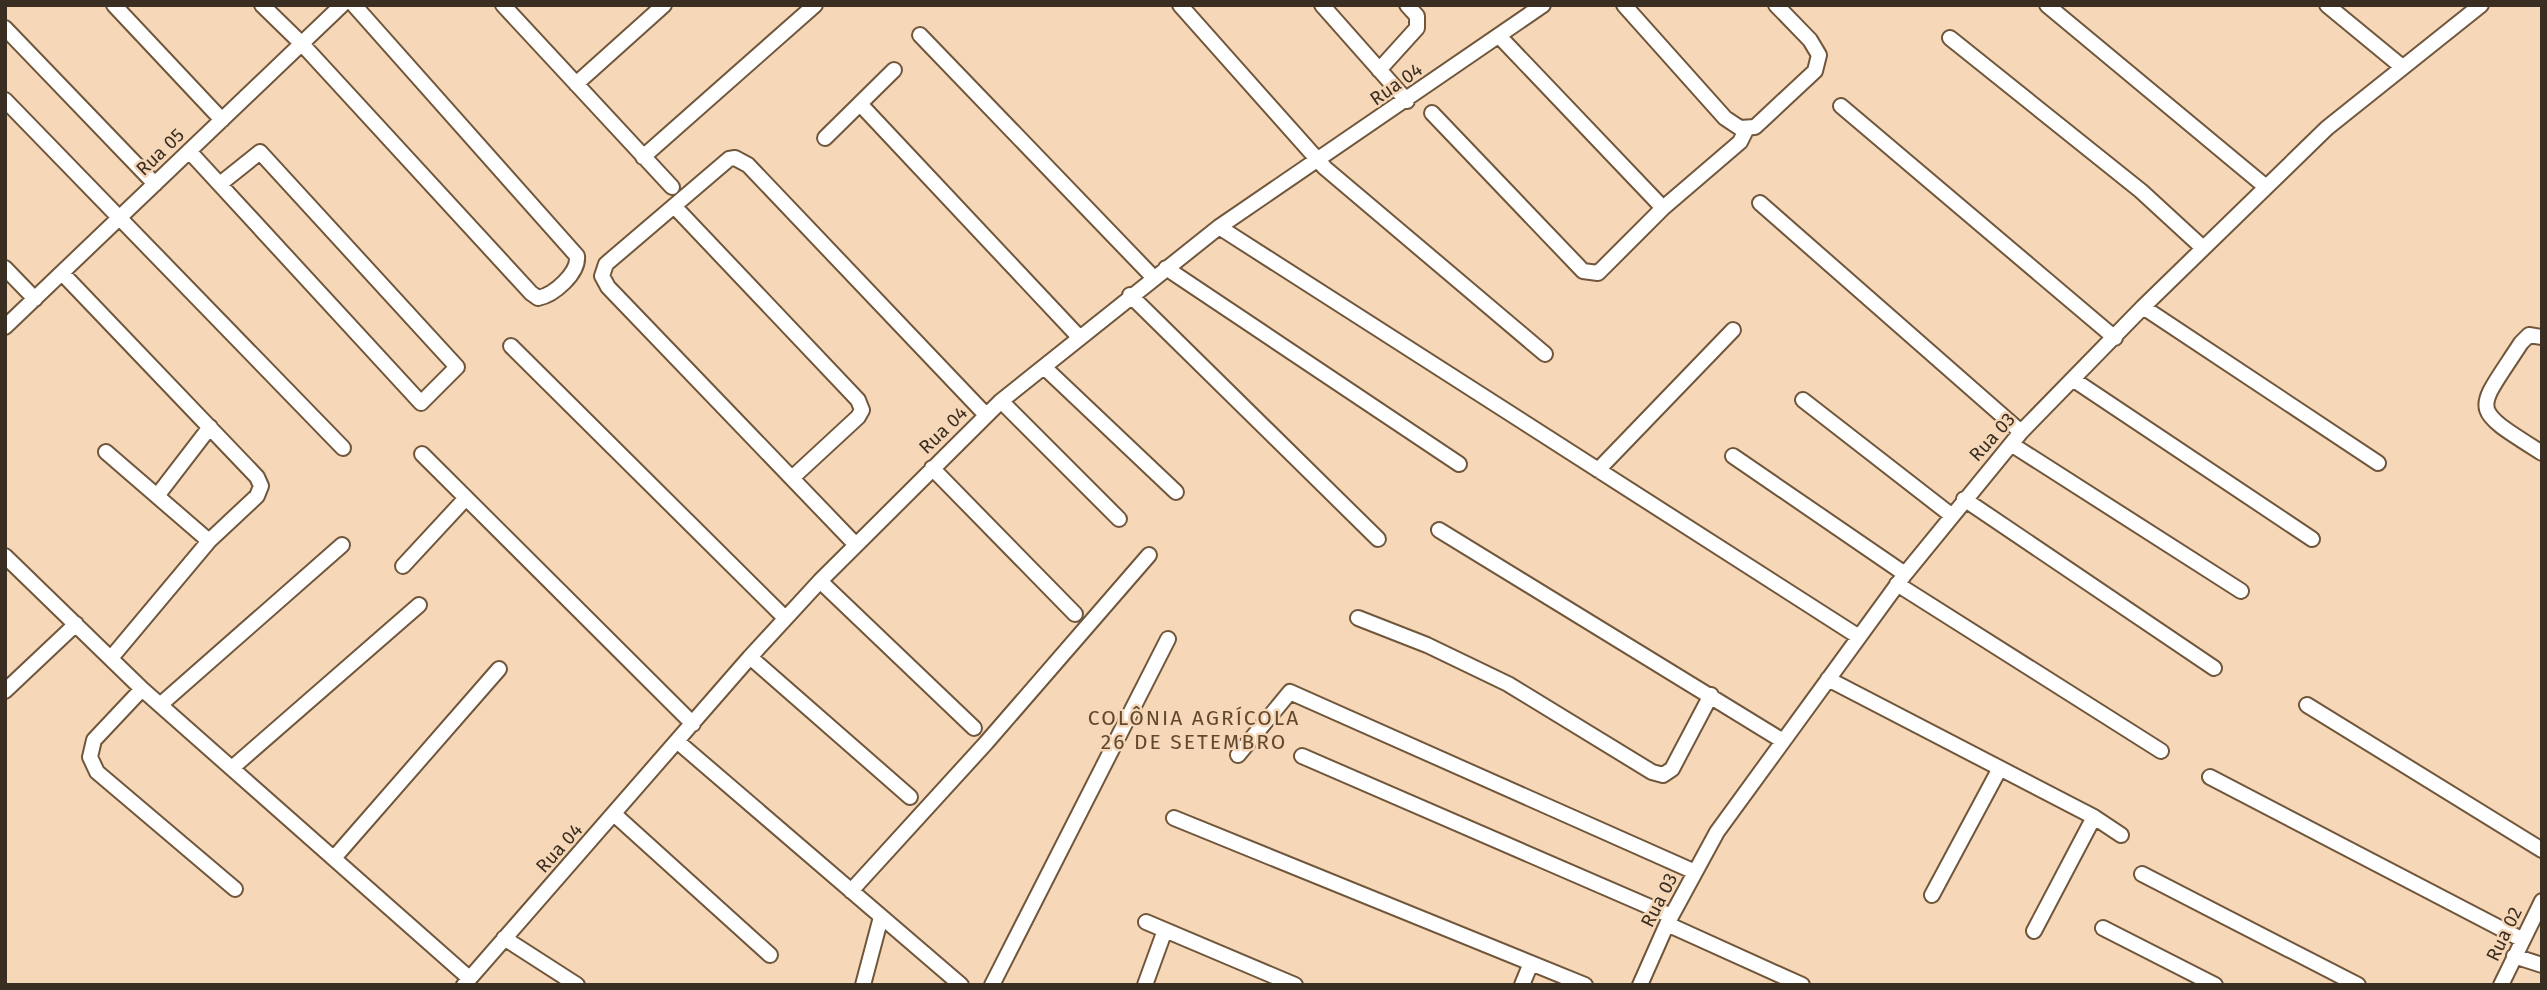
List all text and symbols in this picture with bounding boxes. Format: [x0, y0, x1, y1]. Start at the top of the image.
street label: Rua 04 [1365, 58, 1427, 110]
street label: Rua 05 [131, 124, 189, 180]
street label: Rua 04 [914, 401, 972, 459]
street label: Rua 03 [1964, 408, 2020, 466]
district label: COLÔNIA AGRÍCOLA 26 DE SETEMBRO [1088, 705, 1300, 755]
street label: Rua 04 [531, 819, 587, 877]
street label: Rua 03 [1636, 869, 1682, 931]
street label: Rua 02 [2481, 903, 2527, 965]

